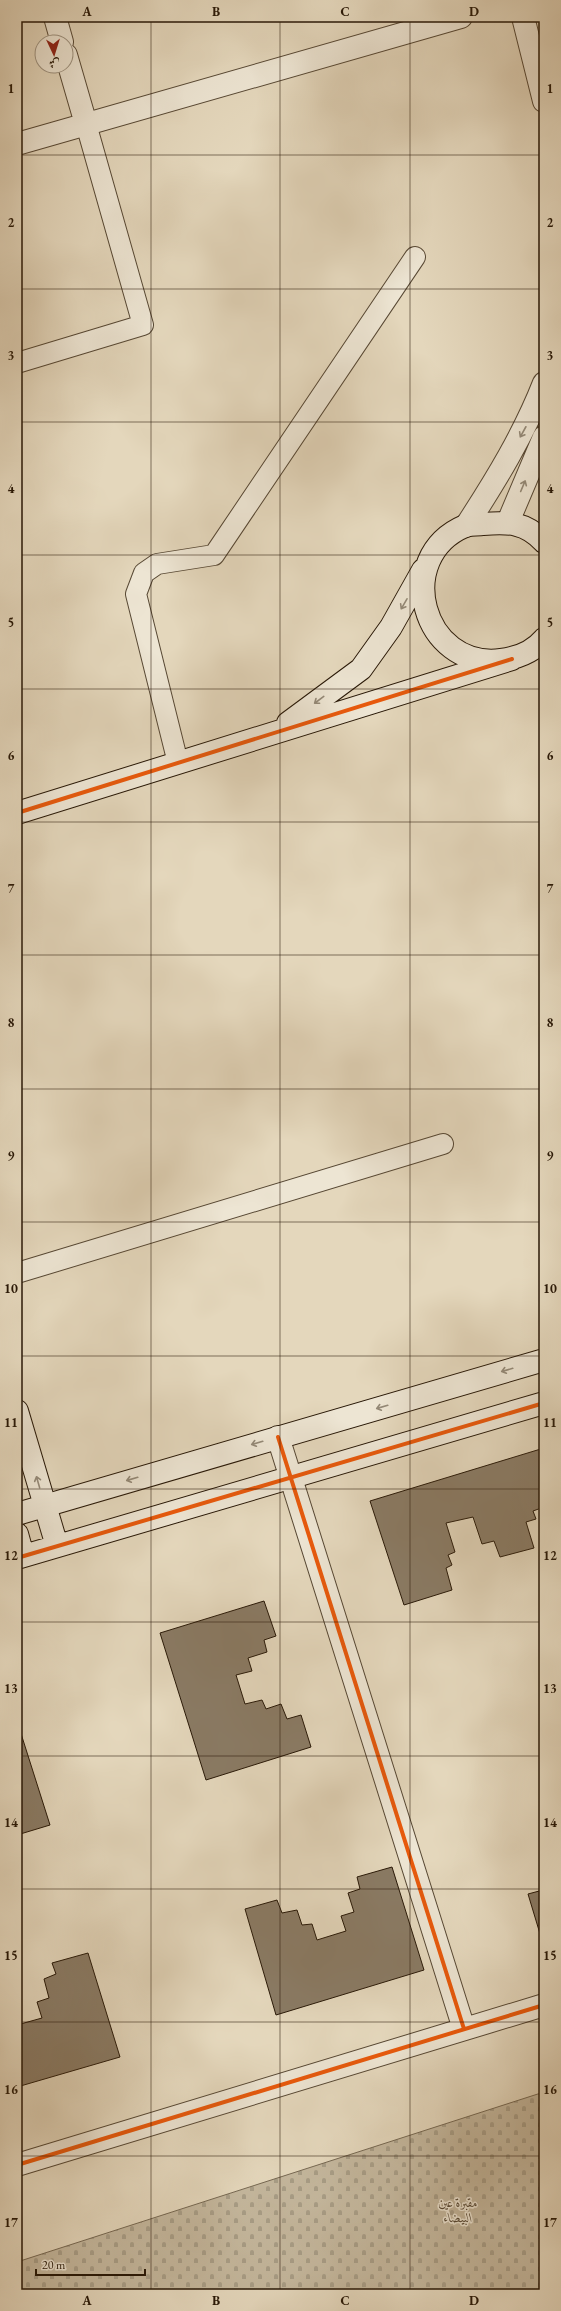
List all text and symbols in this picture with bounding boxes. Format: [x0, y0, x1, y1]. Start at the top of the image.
text: A [81, 3, 92, 20]
text: B [212, 3, 220, 20]
text: C [340, 3, 350, 20]
text: D [469, 3, 479, 20]
north arrow [34, 34, 74, 74]
text: ش [49, 57, 61, 71]
text: 1 [8, 80, 15, 97]
text: 1 [547, 80, 554, 97]
text: 2 [8, 214, 15, 231]
text: 2 [547, 214, 554, 231]
text: 3 [8, 347, 15, 364]
text: 3 [547, 347, 554, 364]
one-way arrow [518, 426, 526, 438]
text: 4 [8, 480, 15, 497]
text: 4 [547, 480, 554, 497]
one-way arrow [520, 481, 527, 493]
one-way arrow [399, 598, 407, 610]
text: 5 [8, 614, 14, 631]
text: 5 [547, 614, 553, 631]
one-way arrow [314, 696, 325, 704]
text: 6 [8, 747, 15, 764]
text: 6 [547, 747, 554, 764]
text: 7 [8, 880, 15, 897]
text: 7 [547, 880, 554, 897]
text: 8 [8, 1014, 15, 1031]
text: 8 [547, 1014, 554, 1031]
text: 9 [8, 1147, 15, 1164]
text: 9 [547, 1147, 554, 1164]
text: 10 [4, 1280, 18, 1297]
text: 10 [543, 1280, 557, 1297]
one-way arrow [500, 1367, 513, 1375]
one-way arrow [375, 1403, 388, 1411]
text: 11 [4, 1414, 18, 1431]
text: 11 [543, 1414, 557, 1431]
one-way arrow [250, 1440, 263, 1447]
one-way arrow [34, 1476, 41, 1489]
one-way arrow [126, 1476, 139, 1483]
text: 12 [4, 1547, 18, 1564]
text: 12 [543, 1547, 557, 1564]
text: 13 [4, 1680, 18, 1697]
text: 13 [543, 1680, 557, 1697]
text: 14 [4, 1814, 18, 1831]
text: 14 [543, 1814, 557, 1831]
text: 15 [4, 1947, 18, 1964]
text: 15 [543, 1947, 557, 1964]
text: 16 [4, 2081, 18, 2098]
text: 16 [543, 2081, 557, 2098]
park label: مقبرة عين البيضاء [438, 2194, 478, 2226]
text: 17 [4, 2214, 18, 2231]
text: 17 [543, 2214, 557, 2231]
scale bar [36, 2251, 145, 2277]
text: 20 m [42, 2257, 66, 2273]
text: A [81, 2292, 92, 2309]
text: B [212, 2292, 220, 2309]
text: C [340, 2292, 350, 2309]
text: D [469, 2292, 479, 2309]

